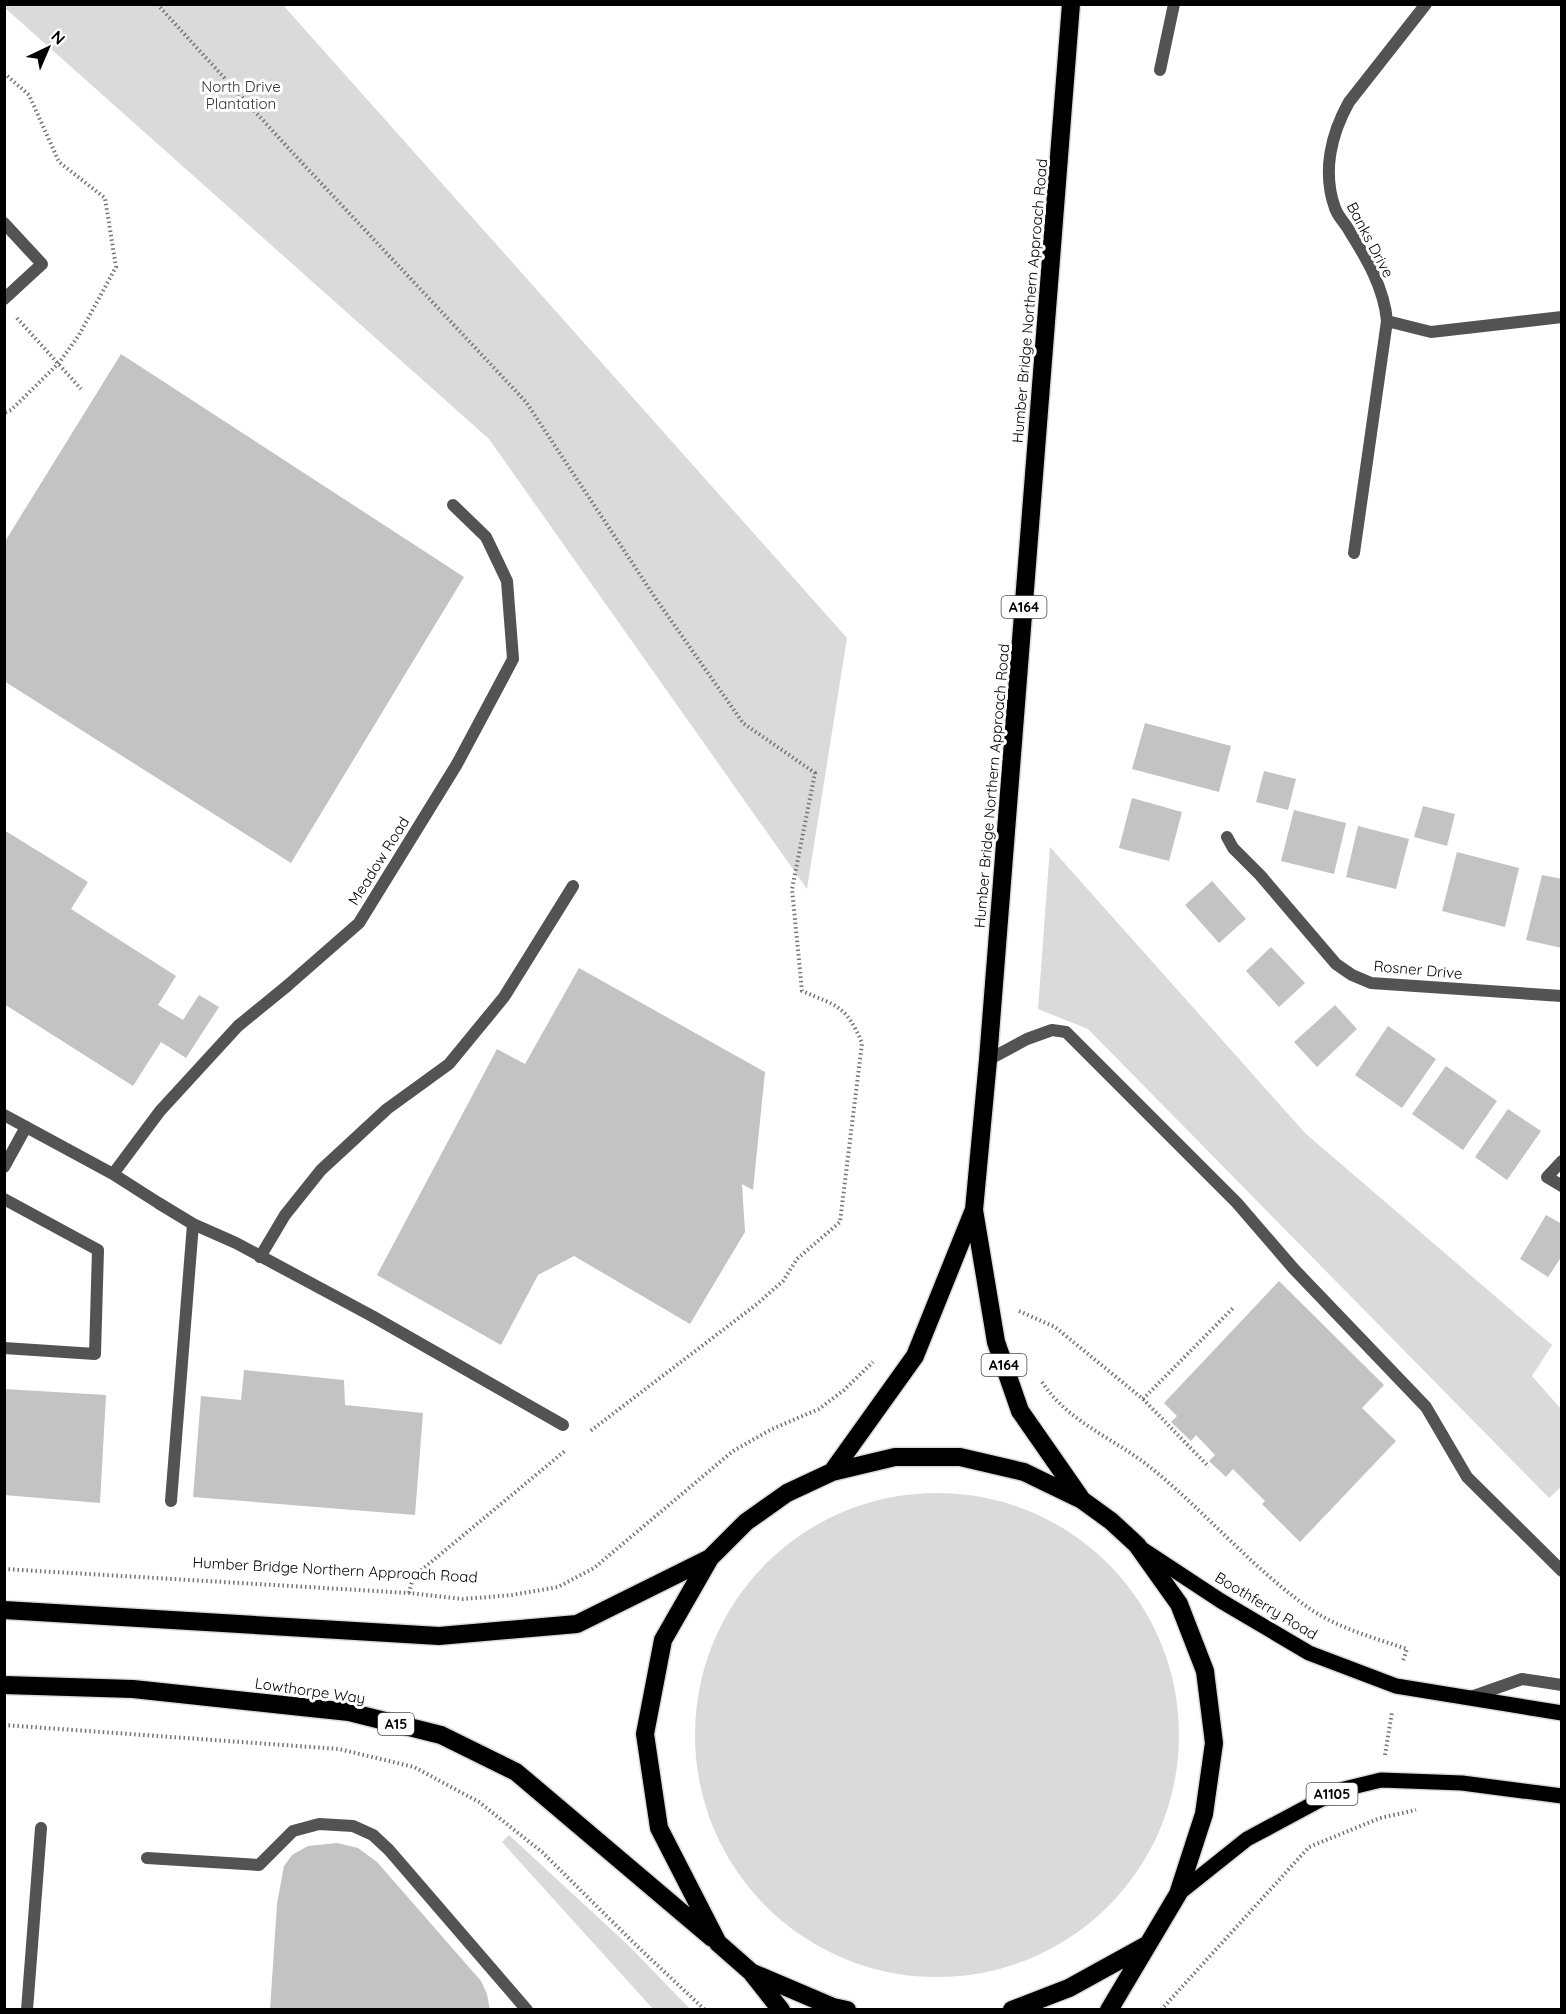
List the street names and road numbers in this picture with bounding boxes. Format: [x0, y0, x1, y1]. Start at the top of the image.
street label: Humber Bridge Northern Approach Road [1008, 158, 1051, 444]
street label: Banks Drive [1343, 199, 1398, 281]
road number: A164 [1002, 596, 1046, 618]
street label: Humber Bridge Northern Approach Road [970, 643, 1013, 929]
street label: Meadow Road [344, 813, 413, 909]
street label: Rosner Drive [1373, 956, 1463, 983]
road number: A164 [982, 1354, 1026, 1376]
street label: Humber Bridge Northern Approach Road [192, 1553, 478, 1586]
street label: Boothferry Road [1212, 1568, 1321, 1644]
street label: Lowthorpe Way [254, 1673, 366, 1708]
road number: A15 [378, 1713, 414, 1735]
road number: A1105 [1306, 1783, 1358, 1805]

